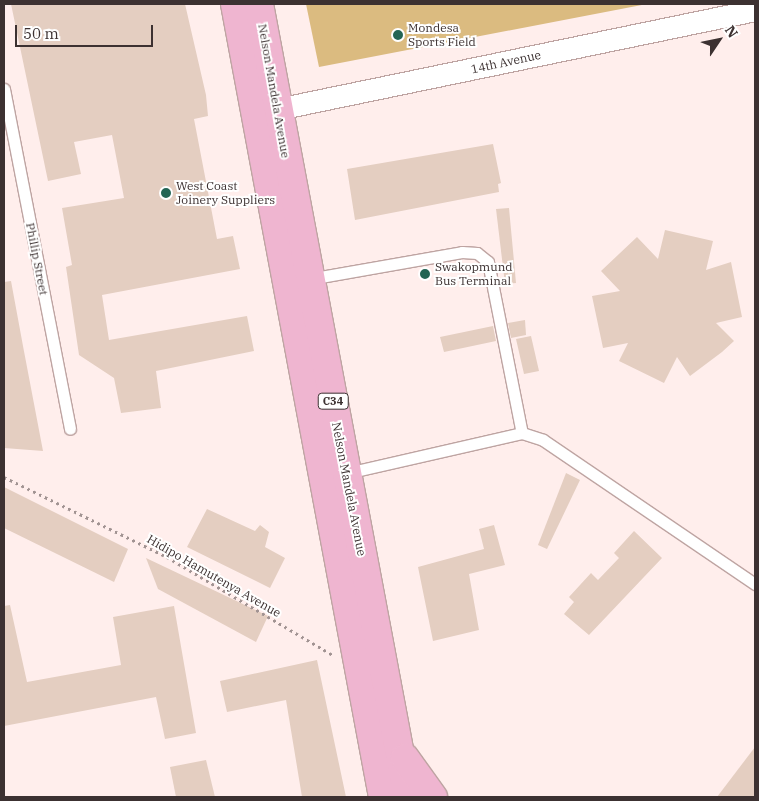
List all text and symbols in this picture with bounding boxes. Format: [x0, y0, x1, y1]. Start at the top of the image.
scale bar [18, 15, 155, 47]
north arrow [694, 15, 744, 65]
place label: Mondesa Sports Field [408, 21, 476, 49]
text: N [721, 22, 742, 41]
street label: Nelson Mandela Avenue [255, 23, 293, 159]
text: 50 m [23, 24, 59, 43]
marker: Mondesa Sports Field [392, 29, 404, 41]
street label: 14th Avenue [470, 48, 542, 76]
place label: West Coast Joinery Suppliers [176, 179, 275, 207]
marker: West Coast Joinery Suppliers [160, 187, 172, 199]
street label: Phillip Street [23, 222, 51, 296]
place label: Swakopmund Bus Terminal [435, 260, 513, 288]
marker: Swakopmund Bus Terminal [419, 268, 431, 280]
road number: C34 [317, 392, 349, 410]
street label: Nelson Mandela Avenue [329, 421, 369, 557]
street label: Hidipo Hamutenya Avenue [145, 532, 283, 620]

